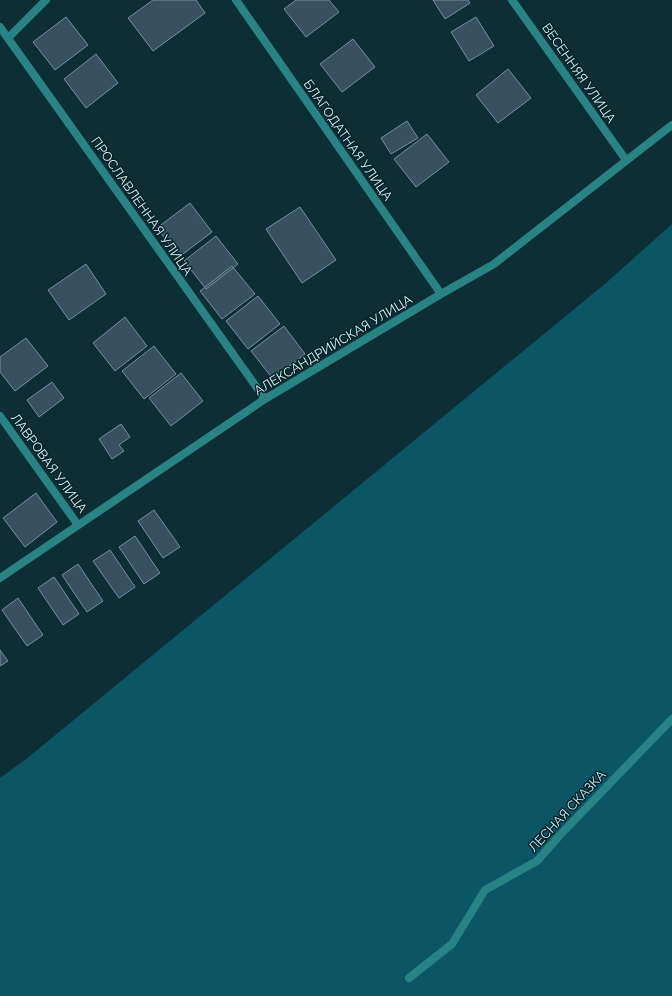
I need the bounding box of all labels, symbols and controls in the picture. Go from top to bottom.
street label: ВЕСЕННЯЯ УЛИЦА [539,20,619,126]
street label: БЛАГОДАТНАЯ УЛИЦА [300,77,396,204]
street label: ПРОСЛАВЛЕННАЯ УЛИЦА [88,134,196,278]
street label: АЛЕКСАНДРИЙСКАЯ УЛИЦА [251,292,415,398]
street label: ЛАВРОВАЯ УЛИЦА [8,410,90,516]
street label: ЛЕСНАЯ СКАЗКА [525,767,609,855]

